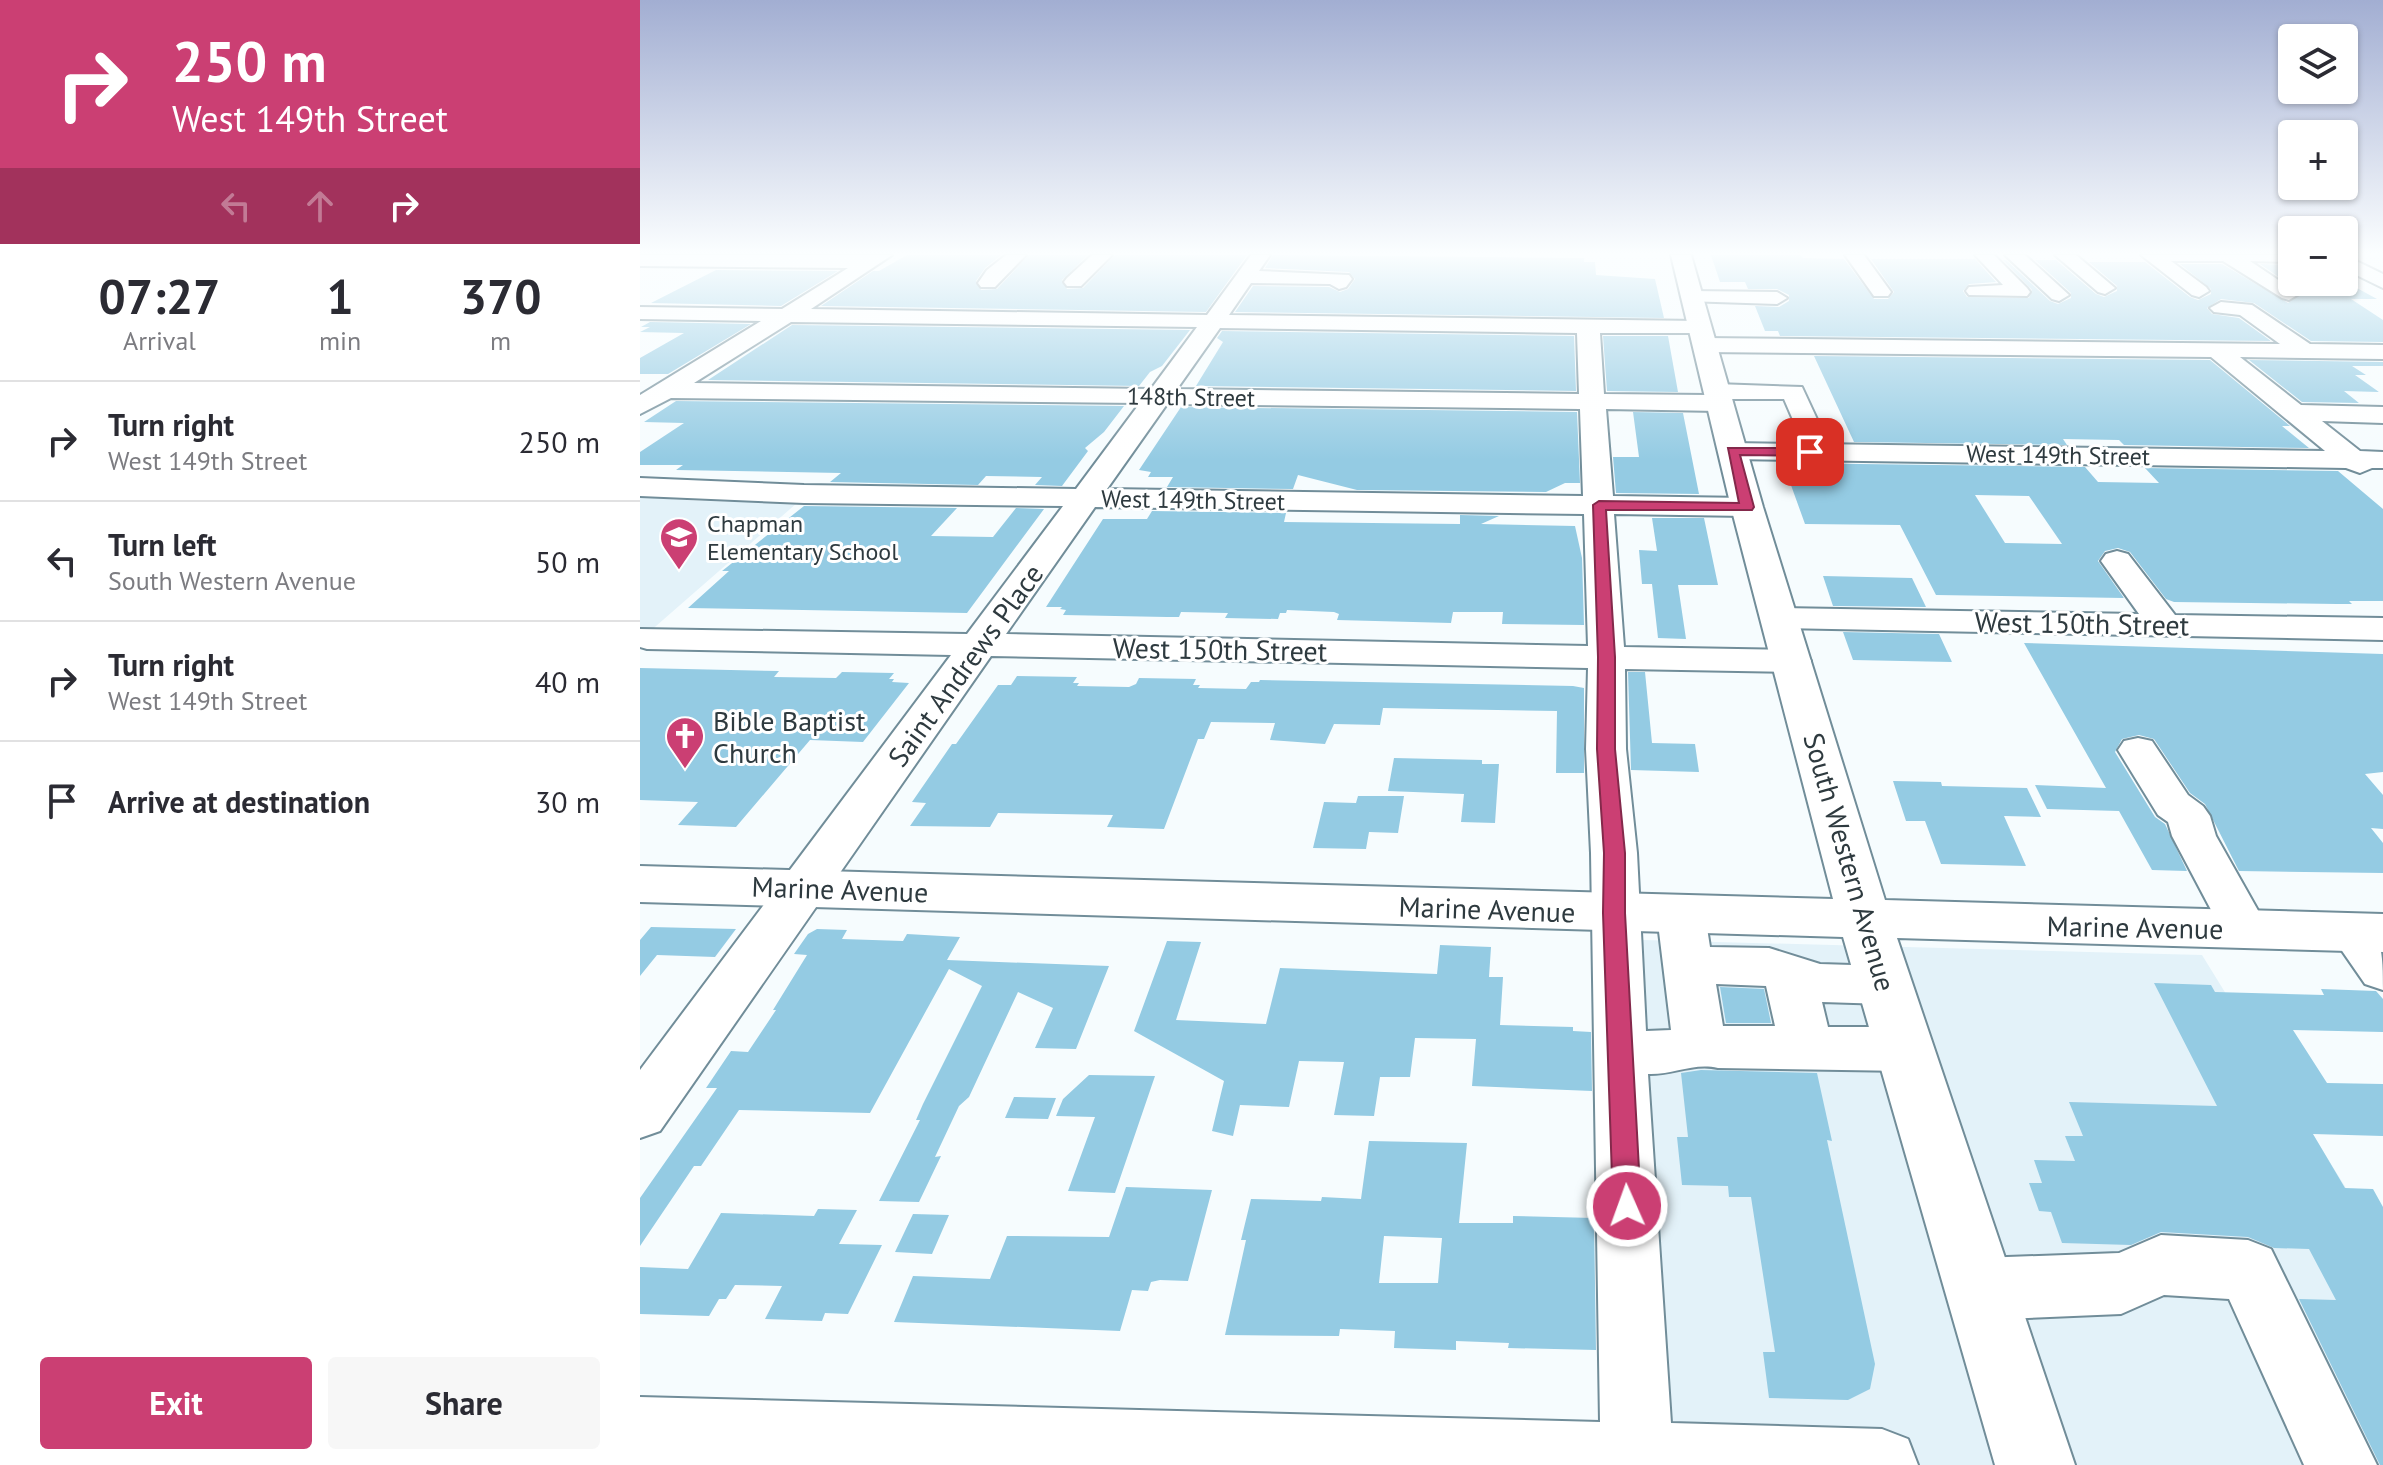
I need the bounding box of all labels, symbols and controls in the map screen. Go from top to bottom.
map controls [2278,24,2358,296]
button: layers [2278,24,2358,104]
text: 250 m [172,25,327,97]
icon: right [40,32,144,136]
text: West 149th Street [172,95,448,142]
button: + [2278,120,2358,200]
icon: left [214,184,258,228]
icon: ahead [298,184,342,228]
icon: right [382,184,426,228]
button: − [2278,216,2358,296]
text: 07:27 [99,265,220,327]
text: 1 [326,265,354,327]
text: 370 [460,265,541,327]
text: Arrival [123,324,196,357]
text: min [319,324,361,357]
text: m [490,324,511,357]
street label: 148th Street [1127,380,1255,414]
text: Turn right [108,405,234,444]
pin [1776,418,1844,486]
icon: right [40,419,84,463]
text: 250 m [519,422,600,461]
icon: arrive [1788,430,1832,474]
street label: West 149th Street [1966,438,2150,472]
text: West 149th Street [108,444,307,477]
street label: West 149th Street [1101,483,1285,517]
place label: Chapman Elementary School [707,508,898,567]
school or university icon: Chapman Elementary School [658,516,700,571]
text: Turn left [108,525,216,564]
icon: left [40,539,84,583]
text: 50 m [535,542,600,581]
street label: Saint Andrews Place [879,556,1051,774]
text: South Western Avenue [108,564,356,597]
street label: West 150th Street [1974,603,2190,643]
street label: West 150th Street [1112,629,1328,669]
text: Turn right [108,645,234,684]
icon: right [40,659,84,703]
text: 40 m [535,662,600,701]
text: West 149th Street [108,684,307,717]
place label: Bible Baptist Church [713,702,866,771]
church icon: Bible Baptist Church [664,715,706,770]
street label: South Western Avenue [1795,729,1905,995]
icon: arrive [40,779,84,823]
text: Arrive at destination [108,782,370,821]
text: 30 m [535,782,600,821]
street label: Marine Avenue [751,867,929,911]
street label: Marine Avenue [1398,887,1576,931]
street label: Marine Avenue [2046,907,2224,947]
position arrow [1585,1164,1669,1248]
button: Exit [40,1357,312,1449]
button: Share [328,1357,600,1449]

